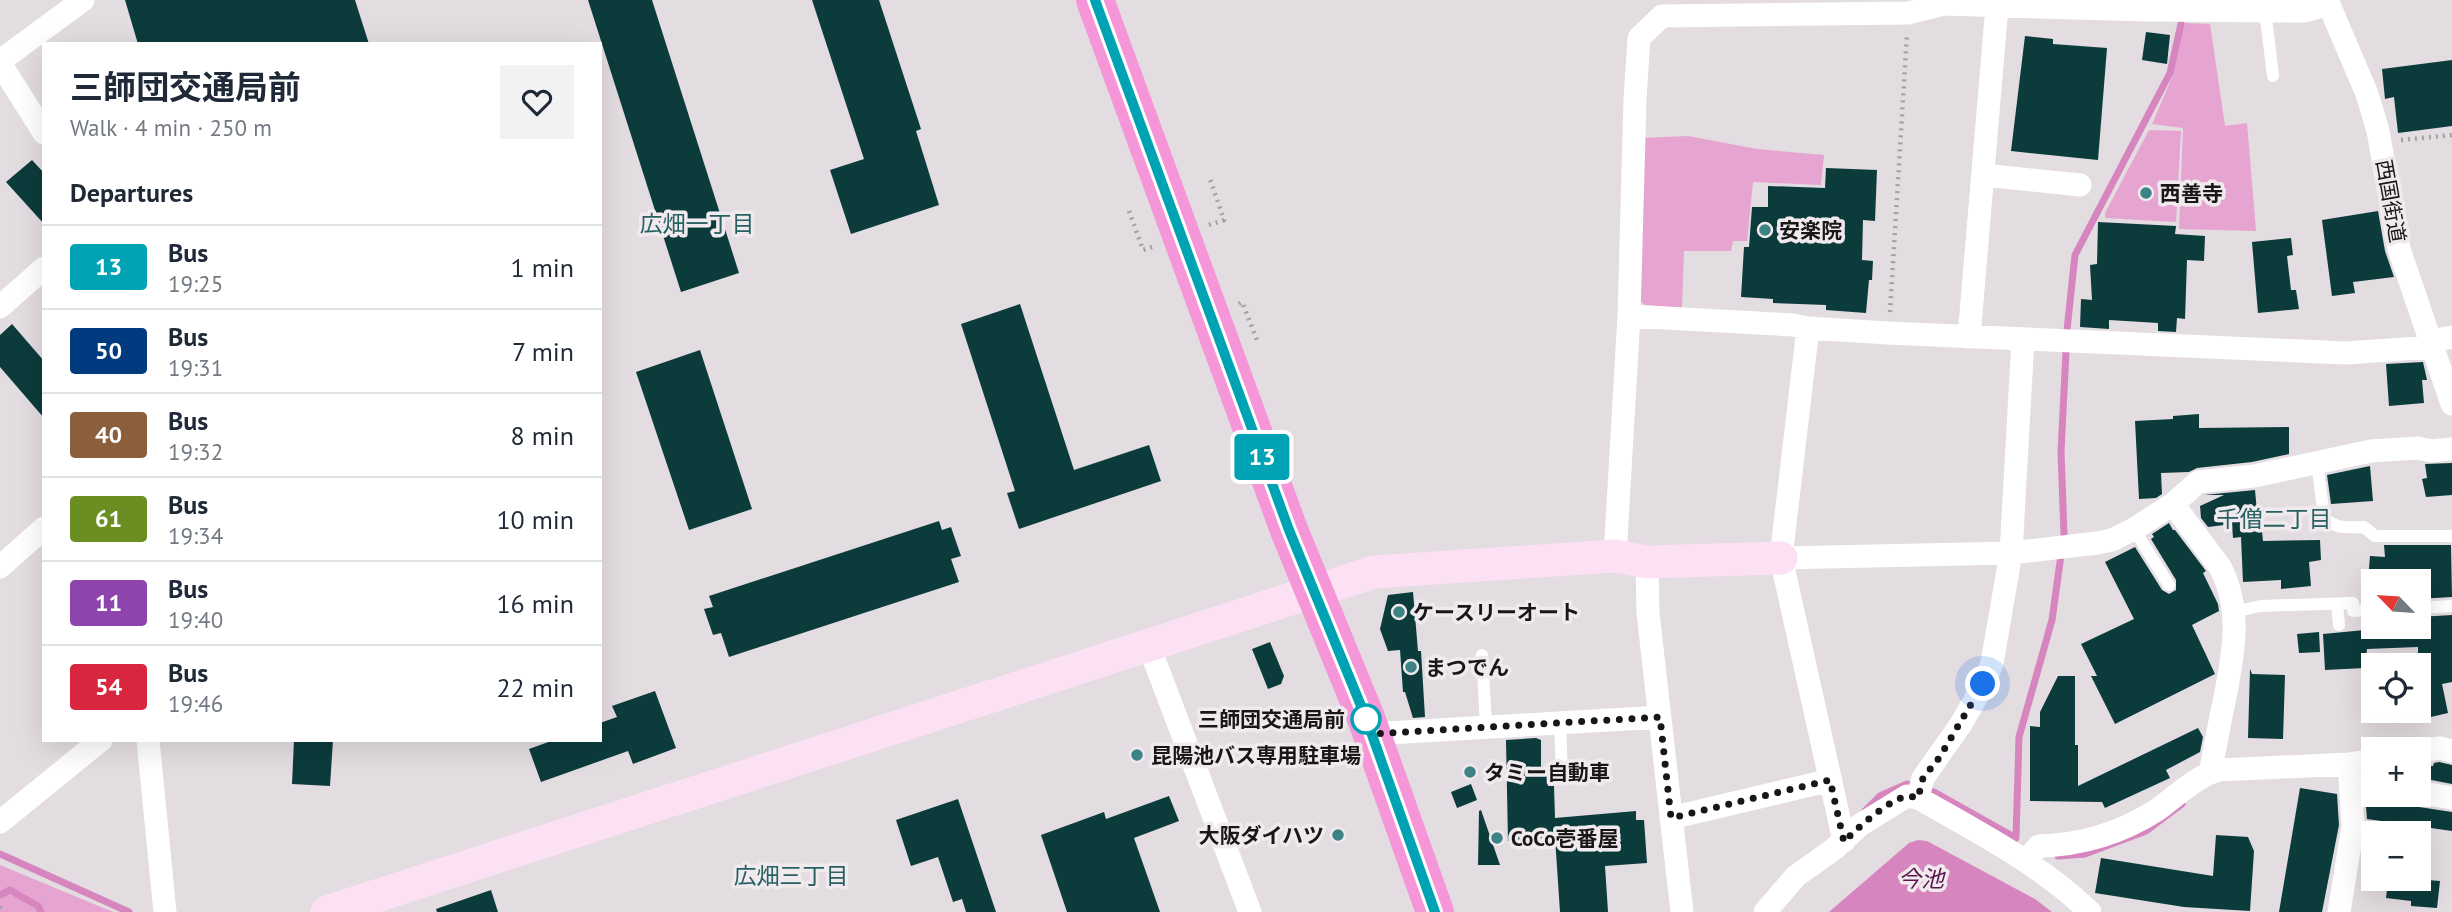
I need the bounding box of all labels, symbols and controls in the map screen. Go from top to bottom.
text: 三師団交通局前 [70,65,301,108]
button: heart [500,65,574,139]
text: Walk · 4 min · 250 m [70,113,272,142]
street label: 西国街道 [2370,157,2412,245]
text: Departures [70,176,193,209]
place label: 西善寺 [2160,180,2223,207]
marker: 西善寺 [2138,185,2154,201]
district label: 広畑一丁目 [640,209,755,238]
place label: 安楽院 [1779,217,1842,244]
marker: 安楽院 [1757,222,1773,238]
text: Bus [168,236,208,269]
text: 13 [95,251,122,282]
text: 1 min [511,251,574,284]
text: 19:25 [168,269,223,298]
text: Bus [168,320,208,353]
text: 50 [95,335,122,366]
text: 7 min [512,335,574,368]
text: 19:31 [168,353,223,382]
text: Bus [168,404,208,437]
text: 40 [95,419,122,450]
text: 8 min [511,419,574,452]
line badge: 13 [1230,434,1294,480]
text: 19:32 [168,437,223,466]
text: 13 [1248,441,1276,472]
text: Bus [168,488,208,521]
text: 61 [95,503,122,534]
text: 10 min [496,503,574,536]
district label: 千僧二丁目 [2217,504,2332,533]
text: 19:34 [168,521,223,550]
north arrow [2361,569,2431,639]
map controls [2361,569,2431,891]
text: Bus [168,572,208,605]
text: 11 [95,587,122,618]
text: 16 min [496,587,574,620]
place label: ケースリーオート [1413,599,1580,626]
marker: ケースリーオート [1391,604,1407,620]
text: 19:40 [168,605,223,634]
button: locate [2361,653,2431,723]
place label: まつでん [1425,654,1509,681]
text: Bus [168,656,208,689]
marker: まつでん [1403,659,1419,675]
your location [1965,666,2000,701]
text: 54 [95,671,122,702]
text: 22 min [496,671,574,704]
text: 19:46 [168,689,223,718]
marker: 三師団交通局前 [1351,704,1381,734]
place label: 三師団交通局前 [1198,706,1345,733]
button: + [2361,737,2431,807]
place label: 昆陽池バス専用駐車場 [1151,742,1361,769]
marker: 昆陽池バス専用駐車場 [1129,747,1145,763]
place label: タミー自動車 [1484,759,1610,786]
marker: タミー自動車 [1462,764,1478,780]
button: − [2361,821,2431,891]
place label: 大阪ダイハツ [1198,822,1324,849]
place label: CoCo壱番屋 [1511,825,1619,852]
marker: 大阪ダイハツ [1330,827,1346,843]
marker: CoCo壱番屋 [1489,830,1505,846]
district label: 広畑三丁目 [734,861,849,890]
water label: 今池 [1898,864,1946,893]

